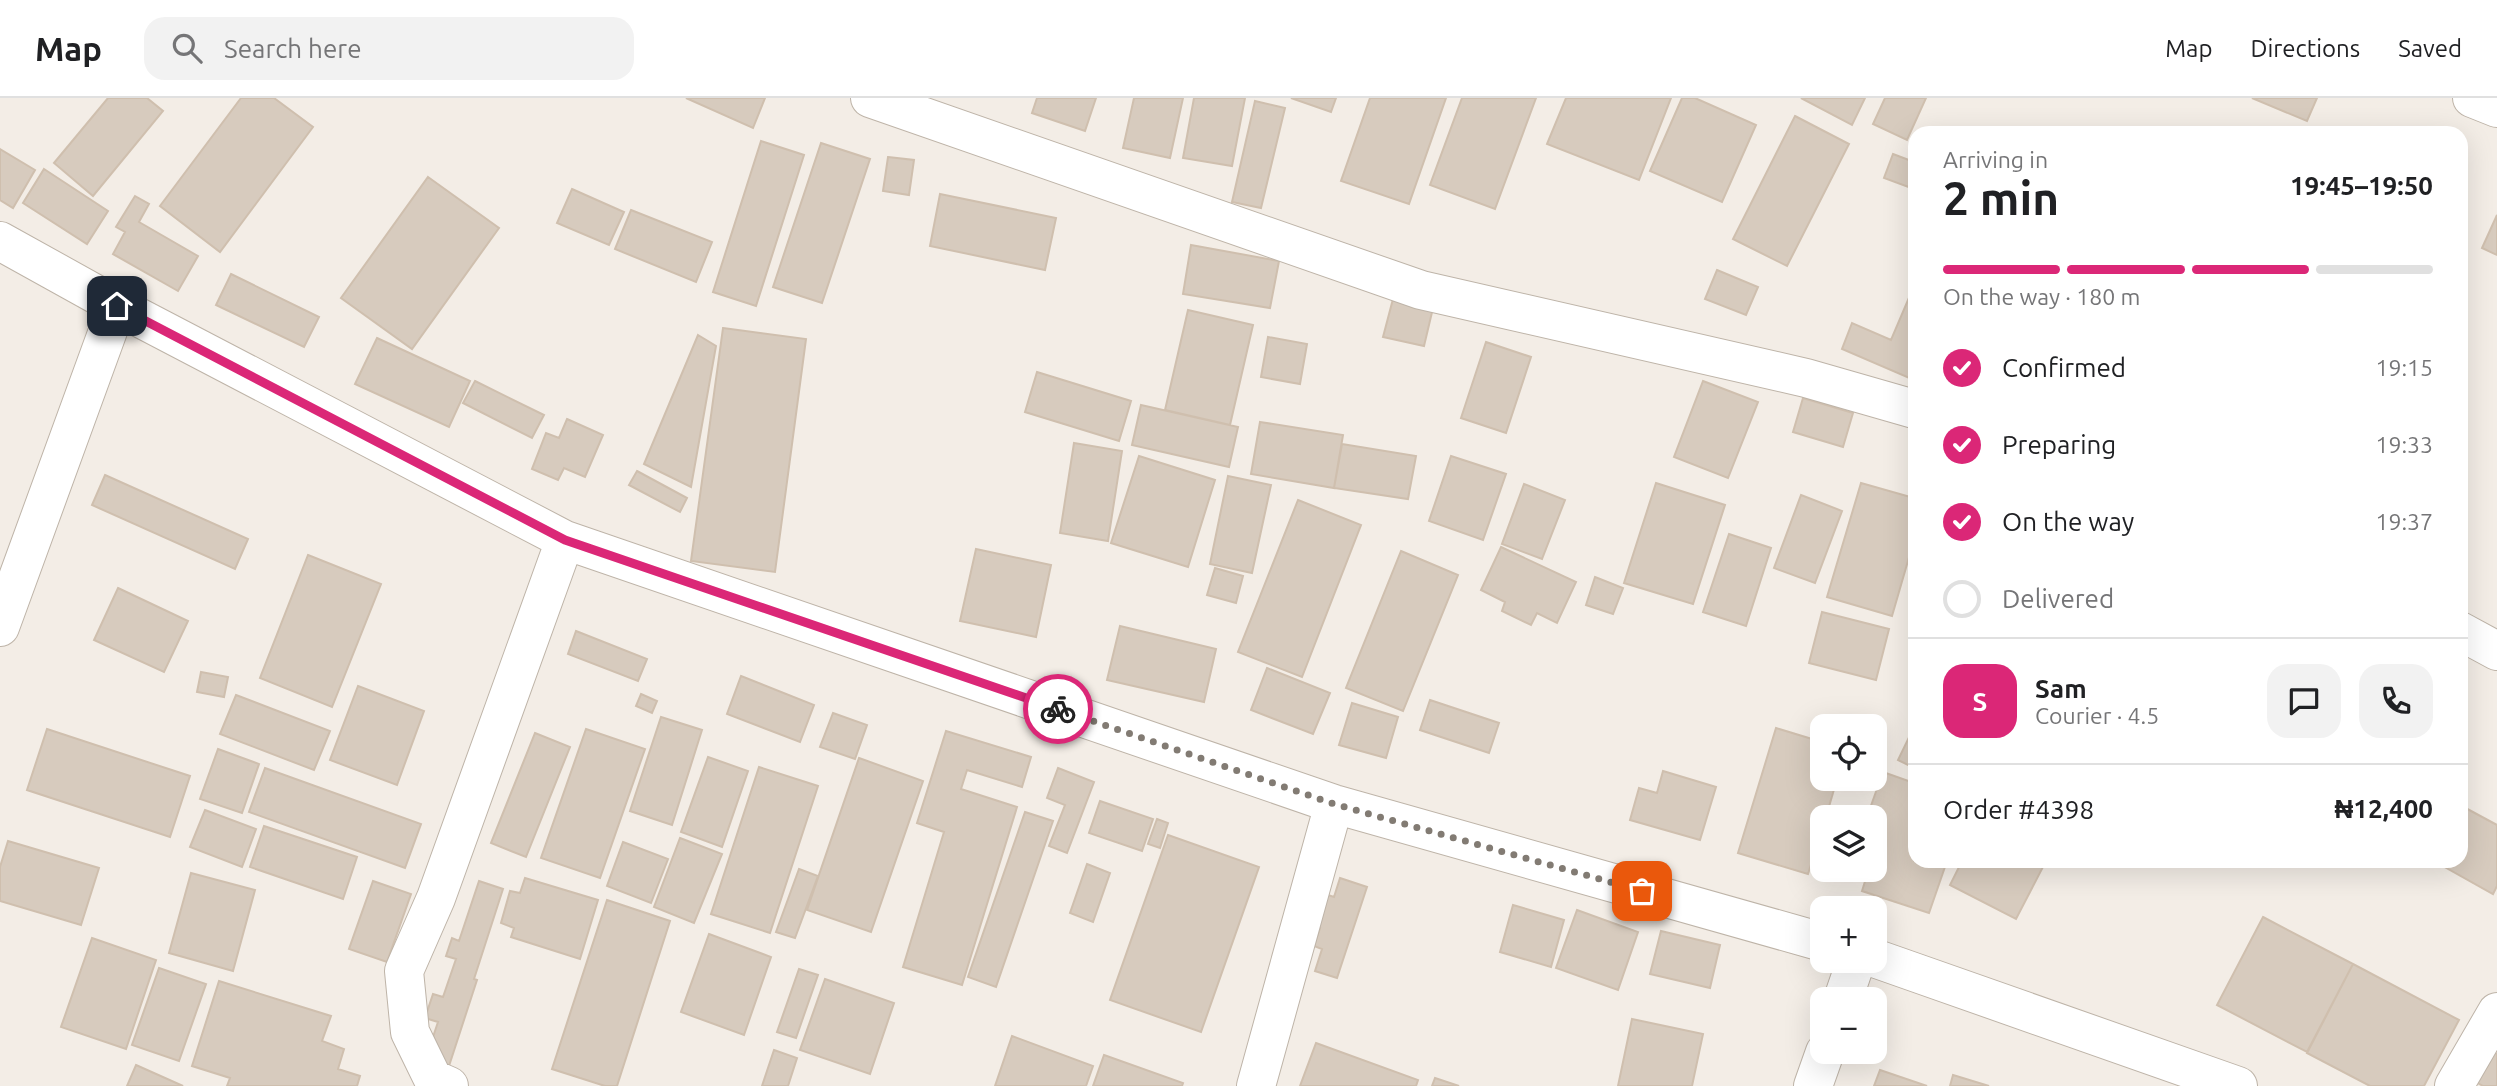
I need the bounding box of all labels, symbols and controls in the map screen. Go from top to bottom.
search box [144,17,634,80]
icon: search [168,29,206,67]
text: Map [35,30,102,67]
text: Search here [224,34,362,63]
text: Map [2165,35,2212,62]
text: Directions [2250,35,2360,62]
text: Saved [2398,35,2462,62]
text: Arriving in [1943,147,2048,172]
text: 19:45–19:50 [2290,171,2433,200]
text: 2 min [1943,172,2059,224]
pin [87,276,147,336]
text: On the way · 180 m [1943,284,2140,309]
icon: home [98,287,136,325]
icon: check [1943,349,1981,387]
text: Confirmed [2002,353,2126,382]
text: 19:15 [2375,355,2433,380]
icon: check [1943,426,1981,464]
text: Preparing [2002,430,2116,459]
text: 19:33 [2375,432,2433,457]
icon: check [1943,503,1981,541]
text: On the way [2002,507,2134,536]
text: 19:37 [2375,509,2433,534]
text: Delivered [2002,584,2114,613]
button: chat [2267,664,2341,738]
button: phone [2359,664,2433,738]
courier [1023,674,1093,744]
text: Sam [2035,674,2087,703]
text: S [1973,687,1987,716]
icon: bike [1039,690,1077,728]
text: Courier · 4.5 [2035,703,2159,728]
map controls [1810,714,1887,1064]
button: locate [1810,714,1887,791]
text: ₦12,400 [2335,794,2433,823]
text: Order #4398 [1943,795,2094,824]
button: layers [1810,805,1887,882]
pin [1612,861,1672,921]
icon: bag [1623,872,1661,910]
button: + [1810,896,1887,973]
button: − [1810,987,1887,1064]

